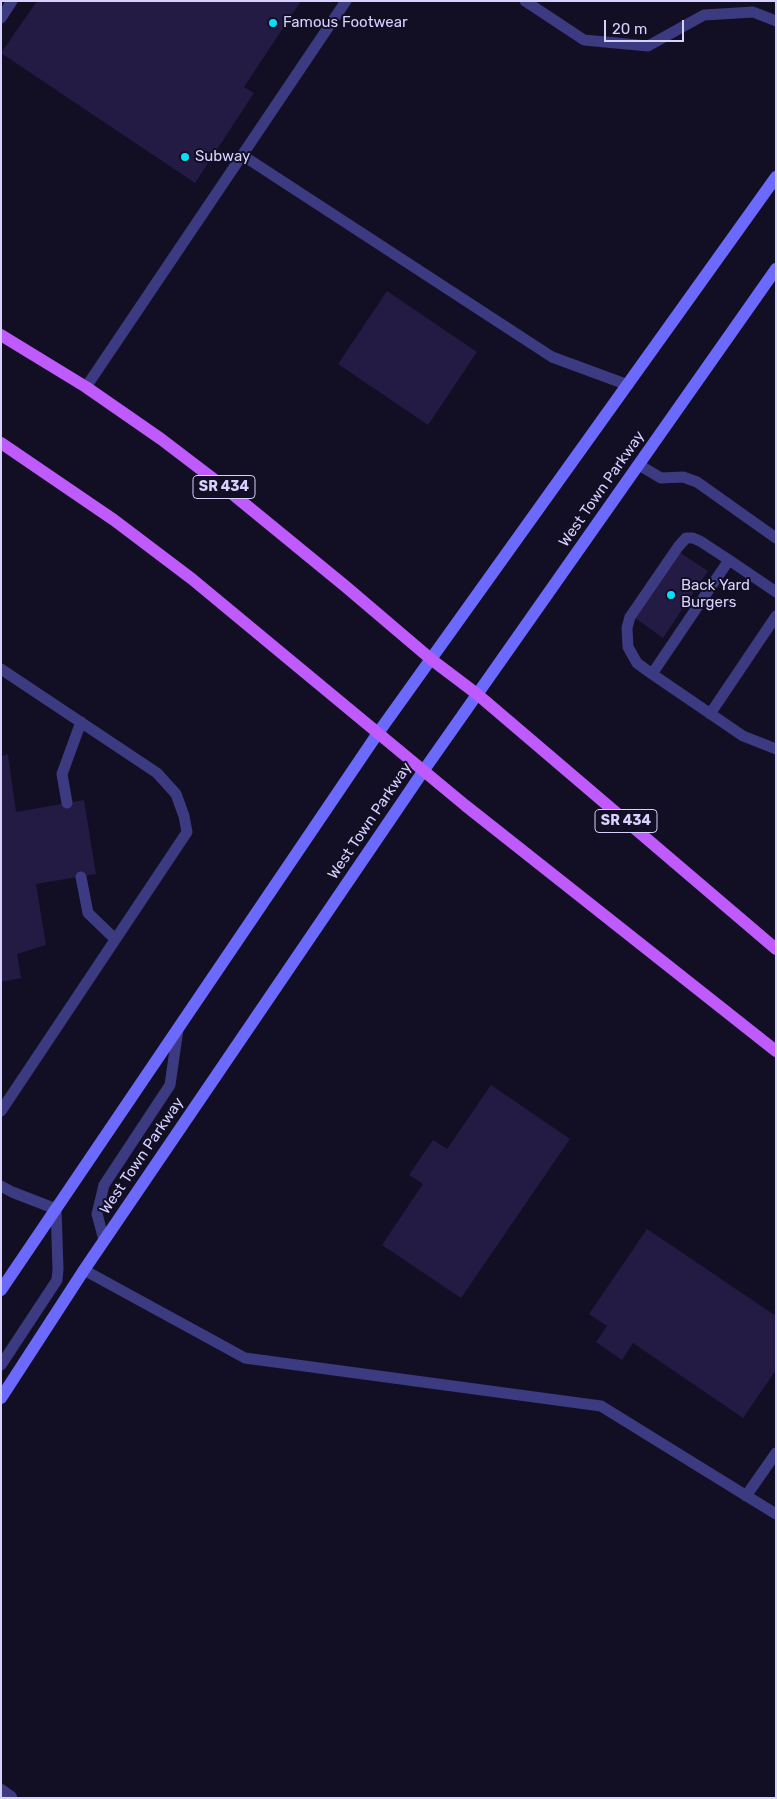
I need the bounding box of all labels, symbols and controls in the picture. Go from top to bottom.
scale bar [607,10,687,42]
place label: Famous Footwear [283,14,408,32]
marker: Famous Footwear [267,17,279,29]
text: 20 m [612,20,647,38]
place label: Subway [195,148,250,166]
marker: Subway [179,151,191,163]
street label: West Town Parkway [555,428,649,550]
road number: SR 434 [193,476,255,498]
place label: Back Yard Burgers [681,577,750,612]
marker: Back Yard Burgers [665,589,677,601]
street label: West Town Parkway [324,759,416,883]
road number: SR 434 [595,809,657,832]
street label: West Town Parkway [96,1094,188,1218]

